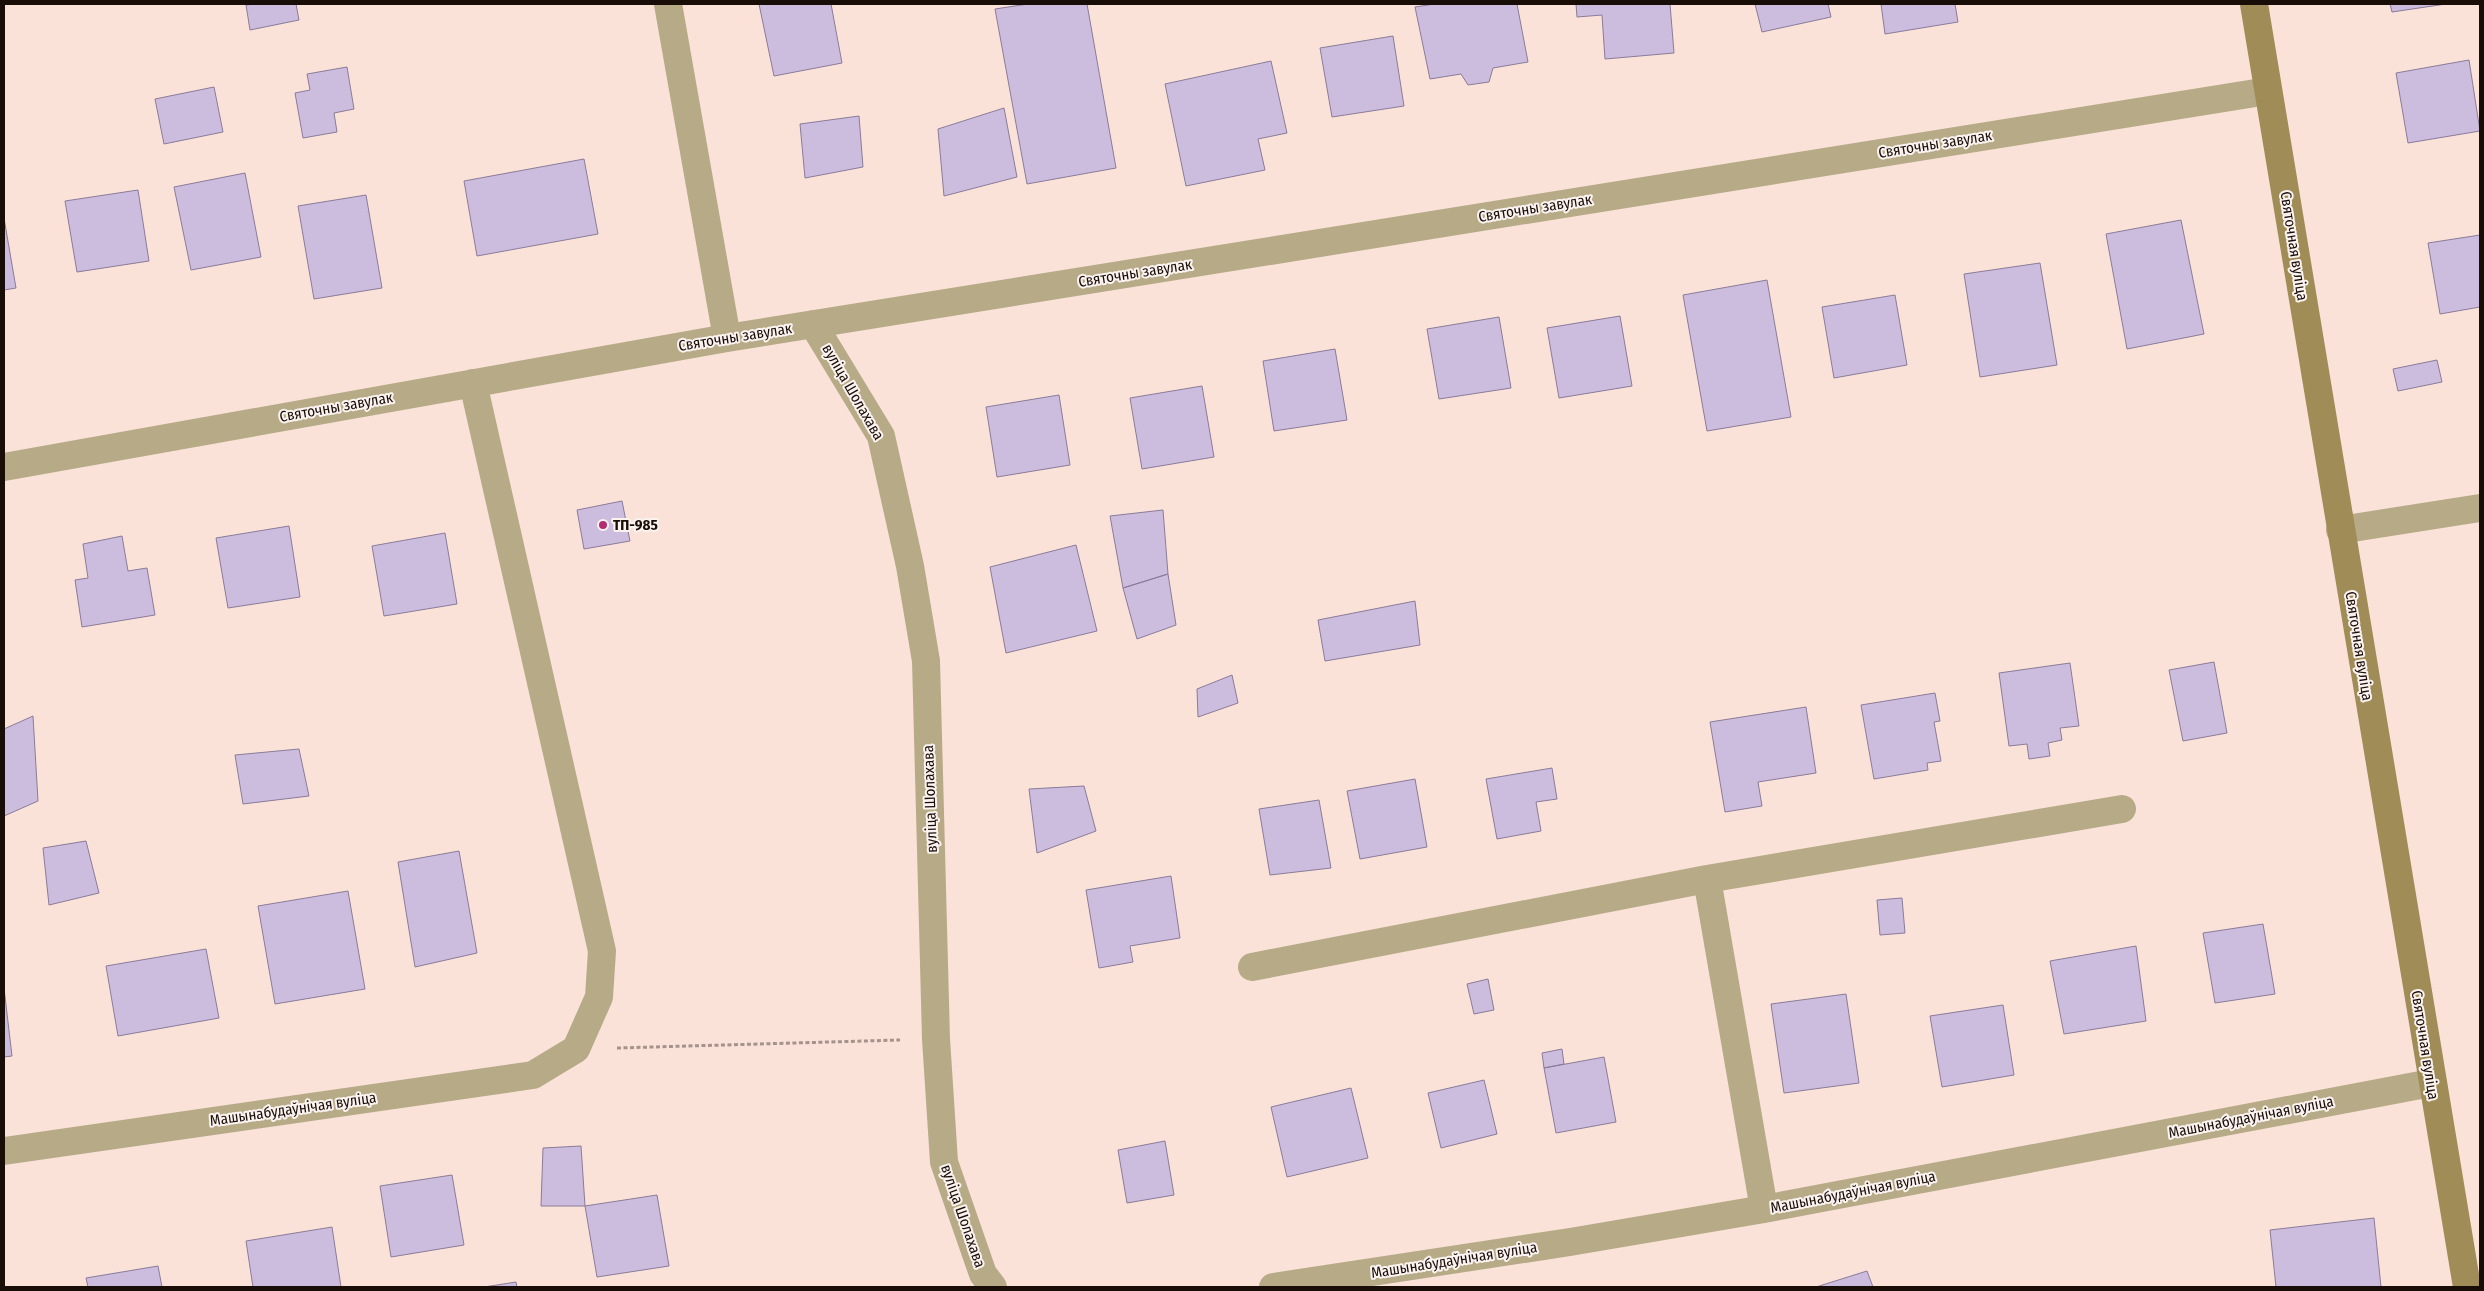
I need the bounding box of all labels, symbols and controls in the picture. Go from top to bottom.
street label: Святочны завулак [1877,126,1993,162]
street label: Святочны завулак [1477,190,1593,226]
street label: Святочная вуліца [2276,190,2312,302]
street label: Святочны завулак [1077,255,1193,291]
street label: Святочны завулак [677,319,793,355]
street label: вуліца Шолахава [818,341,888,443]
street label: Святочны завулак [278,388,394,426]
place label: ТП-985 [613,516,658,534]
marker: ТП-985 [597,519,609,531]
street label: Святочная вуліца [2341,590,2377,702]
street label: вуліца Шолахава [919,745,941,853]
street label: Святочная вуліца [2407,989,2443,1101]
street label: Машынабудаўнічая вуліца [209,1088,377,1130]
street label: Машынабудаўнічая вуліца [2167,1092,2335,1142]
street label: вуліца Шолахава [937,1162,989,1270]
street label: Машынабудаўнічая вуліца [1769,1167,1937,1217]
street label: Машынабудаўнічая вуліца [1370,1238,1538,1282]

